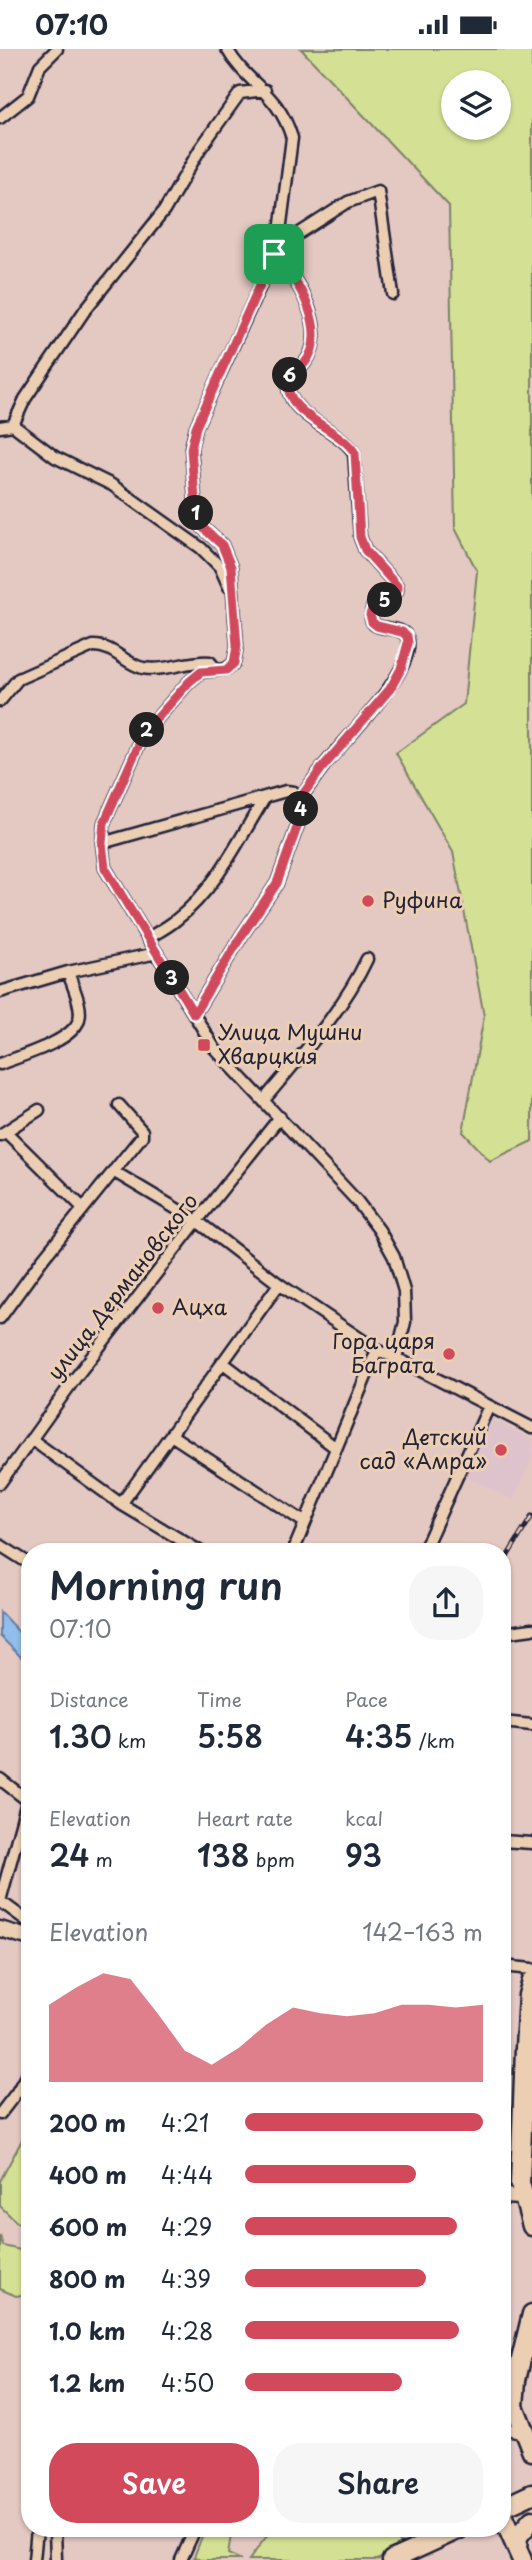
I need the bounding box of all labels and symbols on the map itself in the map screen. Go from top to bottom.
pin [244,224,304,284]
pin: 6 [272,357,308,393]
pin: 1 [178,496,214,531]
pin: 5 [368,583,402,617]
pin: 2 [130,713,164,747]
pin: 4 [284,791,318,827]
place label: Руфина [382,883,463,915]
marker: Руфина [360,893,376,909]
pin: 3 [154,961,190,995]
place label: Улица Мушни Хварцкия [218,1015,363,1071]
marker: Улица Мушни Хварцкия [196,1037,212,1053]
street label: улица Дермановского [38,1186,205,1386]
place label: Ацха [172,1290,228,1322]
marker: Ацха [150,1300,166,1316]
place label: Гора царя Баграта [332,1324,436,1380]
marker: Гора царя Баграта [441,1346,457,1362]
place label: Детский сад «Амра» [360,1420,487,1476]
marker: Детский сад «Амра» [493,1442,509,1458]

